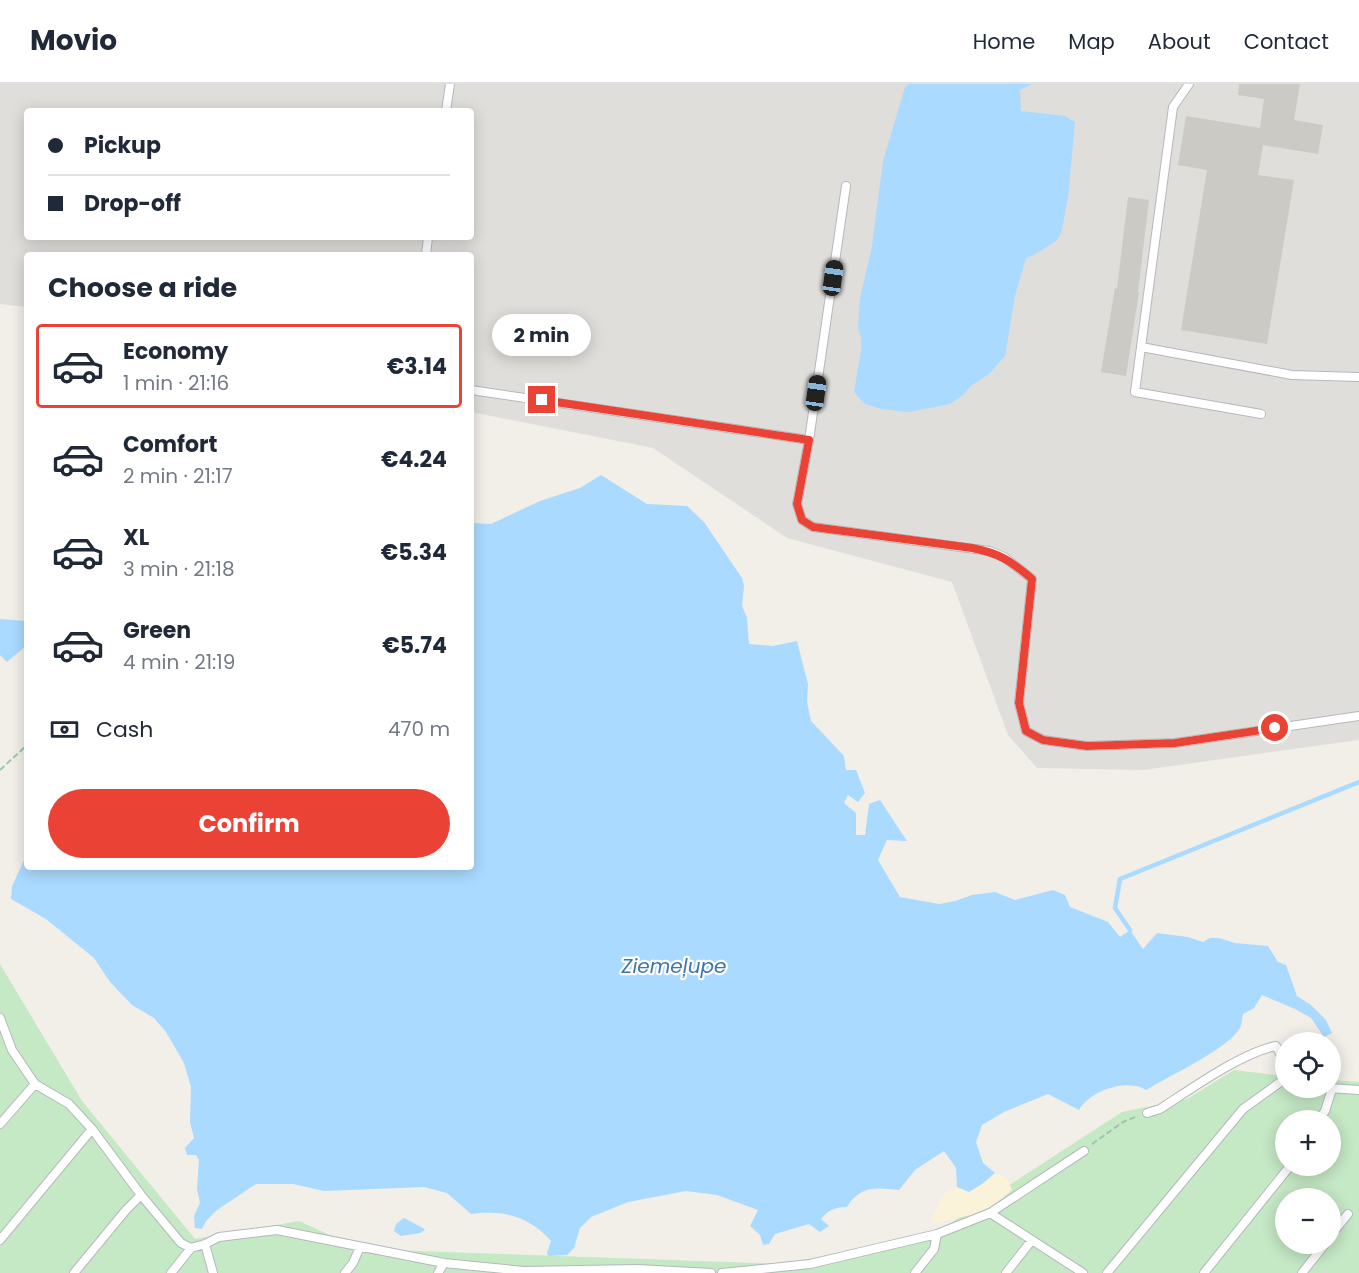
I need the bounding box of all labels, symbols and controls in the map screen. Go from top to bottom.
text: Movio [30,21,117,60]
text: Home [973,27,1035,56]
text: Map [1068,27,1115,56]
text: About [1148,27,1211,56]
text: Contact [1244,27,1329,56]
text: Pickup [84,130,161,161]
text: Drop-off [84,188,181,219]
car [822,259,844,297]
text: Choose a ride [48,269,237,306]
callout: 2 min [492,313,592,355]
text: 2 min [513,321,570,349]
text: Economy [123,336,228,367]
icon: car [51,339,105,393]
text: €3.14 [387,351,447,382]
text: 1 min · 21:16 [123,369,229,397]
car [805,374,827,412]
route end [528,386,555,413]
text: Comfort [123,429,217,460]
icon: car [51,432,105,486]
text: €4.24 [381,444,447,475]
text: 2 min · 21:17 [123,462,233,490]
text: XL [123,522,149,553]
icon: car [51,525,105,579]
text: €5.34 [381,537,447,568]
text: 3 min · 21:18 [123,555,235,583]
text: Green [123,615,191,646]
icon: car [51,618,105,672]
text: €5.74 [382,630,447,661]
text: 4 min · 21:19 [123,648,235,676]
icon: cash [48,713,81,746]
text: Cash [96,714,153,745]
route start [1261,714,1288,741]
text: 470 m [388,715,450,743]
button: Confirm [48,789,450,858]
water label: Ziemeļupe [621,952,726,980]
map controls [1275,1032,1341,1254]
button: locate [1275,1032,1341,1098]
button: + [1275,1110,1341,1176]
button: − [1275,1188,1341,1254]

